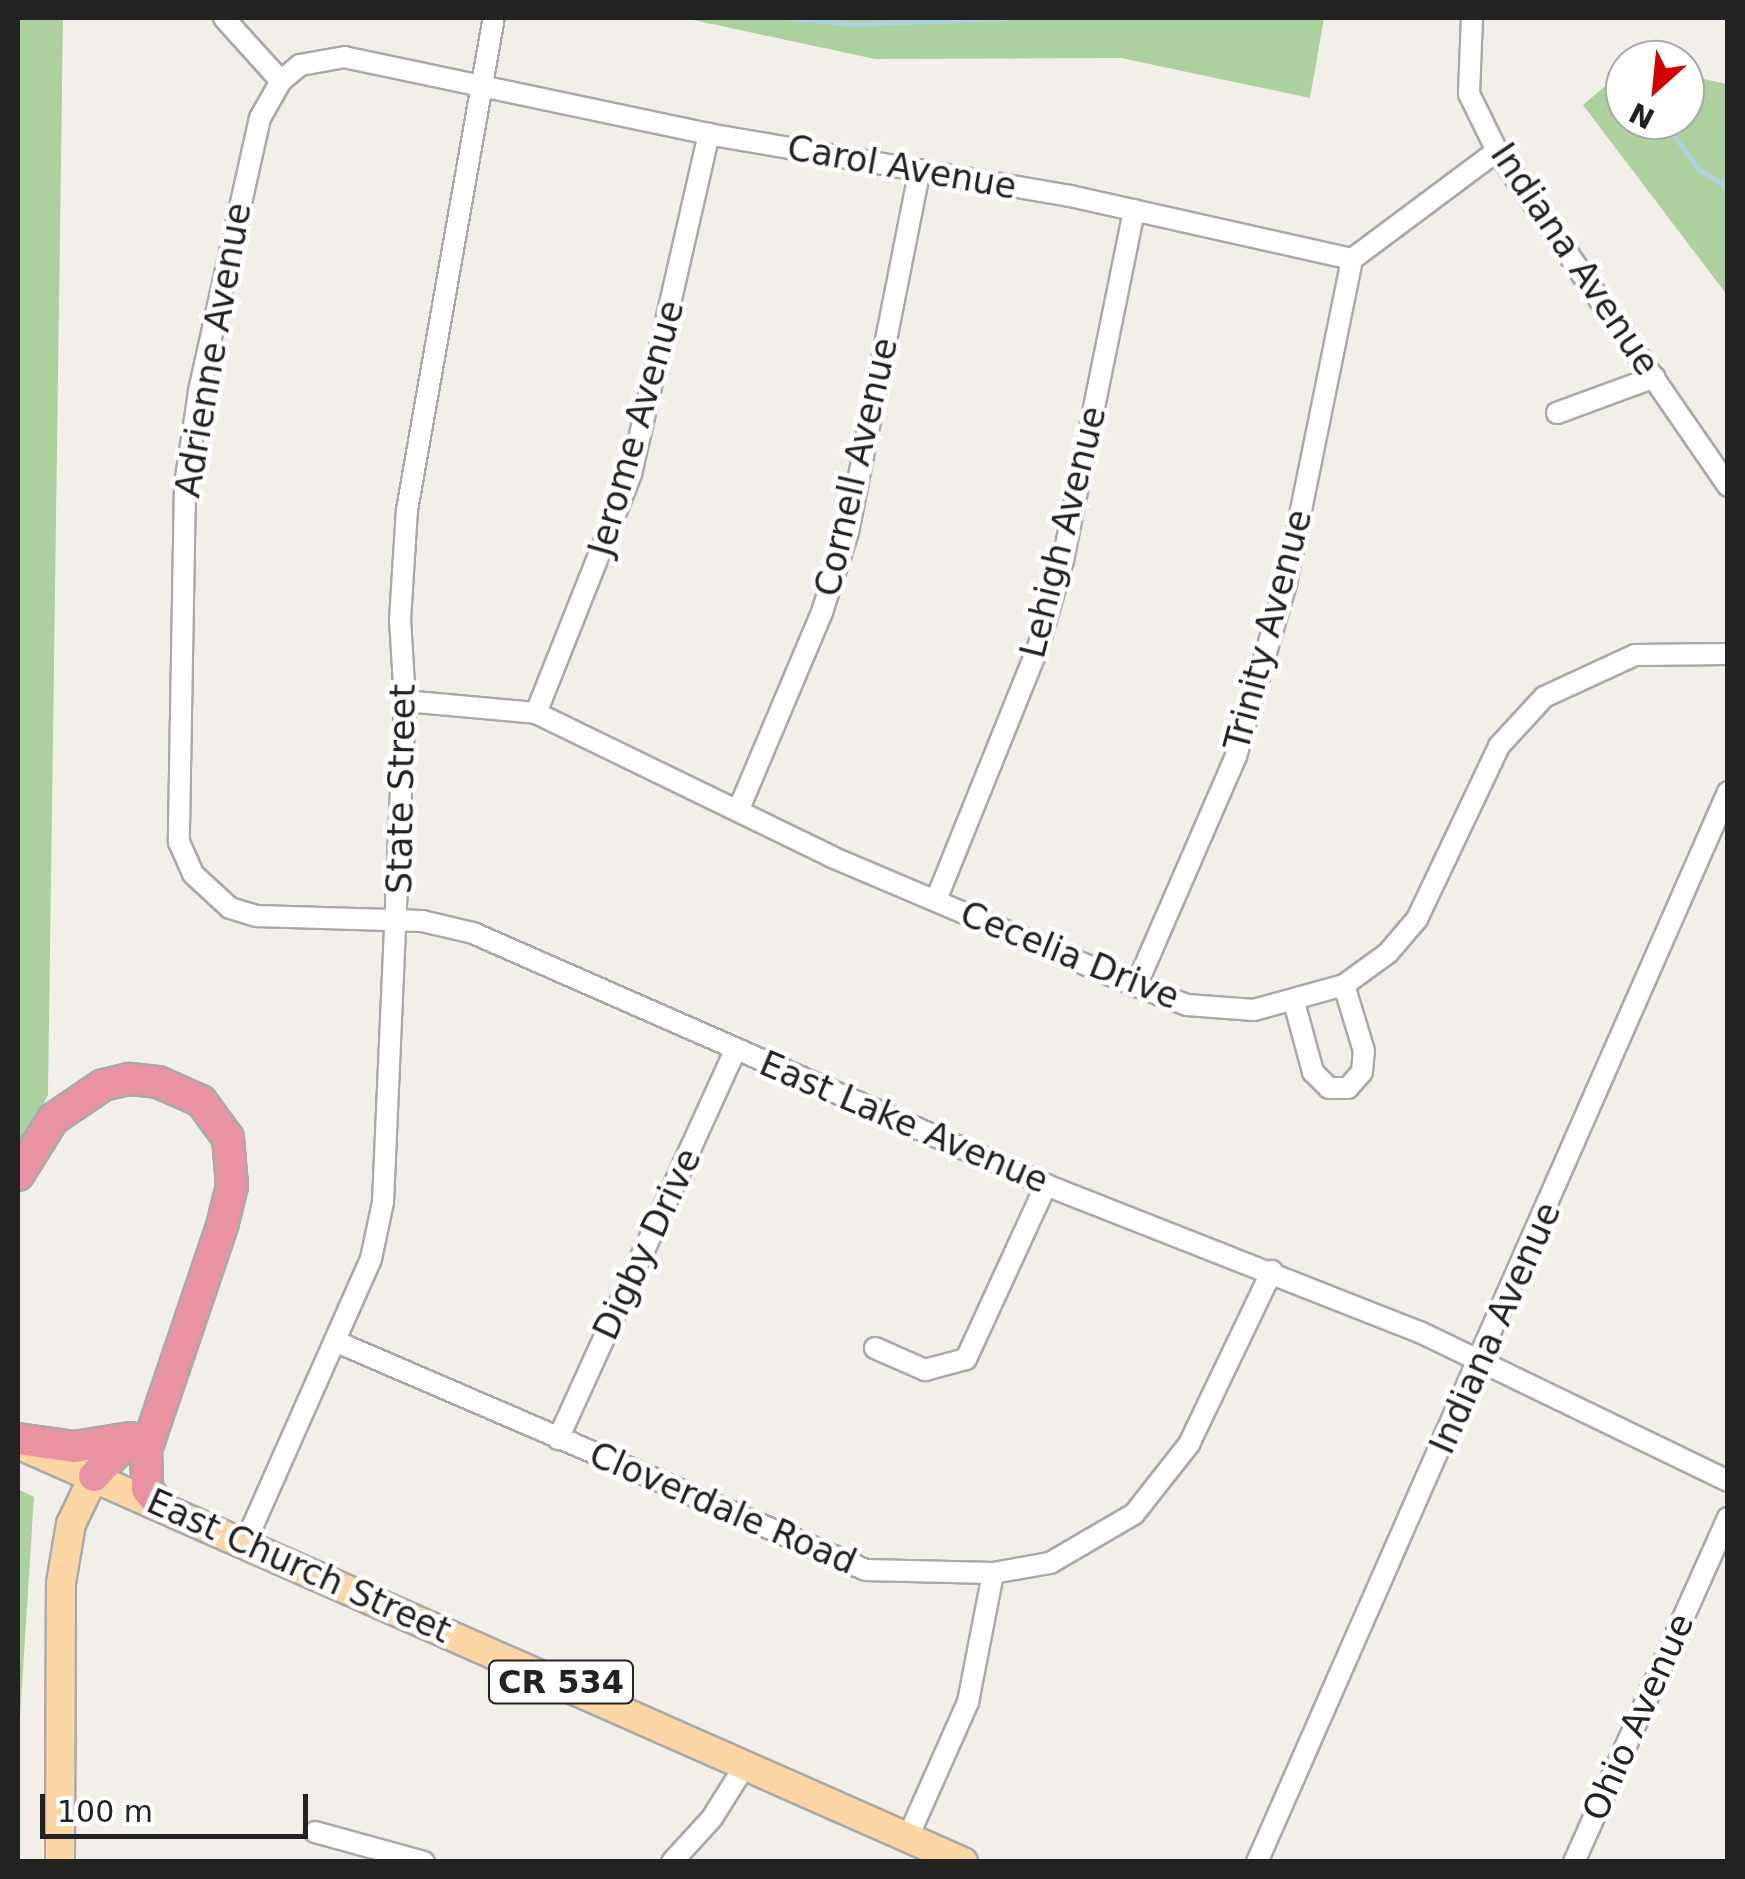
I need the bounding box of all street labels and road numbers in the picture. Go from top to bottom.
street label: Carol Avenue [784,126,1020,208]
street label: Indiana Avenue [1482,135,1668,383]
street label: Adrienne Avenue [166,199,260,501]
street label: Jerome Avenue [579,295,693,561]
street label: Cornell Avenue [806,334,906,600]
street label: Lehigh Avenue [1011,402,1115,662]
street label: Trinity Avenue [1216,505,1320,755]
street label: State Street [378,684,424,894]
street label: Cecelia Drive [955,892,1185,1018]
street label: East Lake Avenue [753,1042,1055,1202]
street label: Digby Drive [584,1142,710,1346]
street label: Indiana Avenue [1421,1196,1569,1460]
street label: Cloverdale Road [583,1433,863,1583]
street label: East Church Street [141,1480,457,1652]
street label: Ohio Avenue [1574,1607,1702,1827]
road number: CR 534 [486,1655,636,1709]

